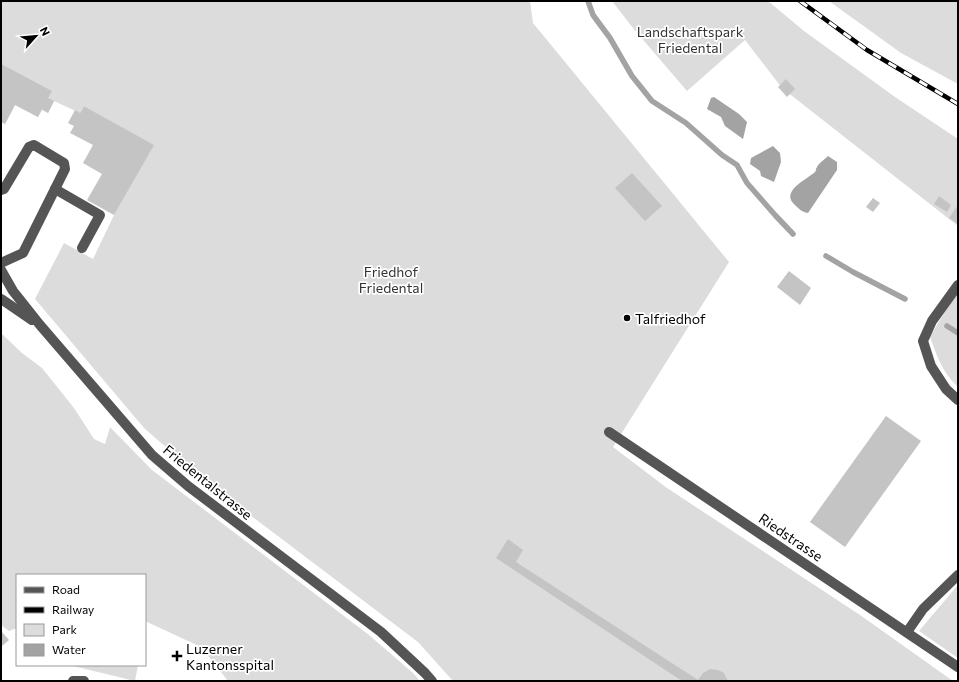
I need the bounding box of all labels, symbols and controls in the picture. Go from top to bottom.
north arrow [16,16,56,56]
park label: Landschaftspark Friedental [637,23,744,56]
text: N [38,25,53,38]
park label: Friedhof Friedental [359,263,423,296]
place label: Talfriedhof [635,310,706,327]
marker: Talfriedhof [622,313,632,323]
street label: Friedentalstrasse [160,441,256,523]
street label: Riedstrasse [756,509,826,565]
legend [16,574,146,666]
text: Road [52,582,80,596]
text: Railway [52,602,94,616]
text: Park [52,622,78,636]
place label: Luzerner Kantonsspital [186,640,274,673]
text: Water [52,642,86,656]
marker: Luzerner Kantonsspital [171,650,183,662]

